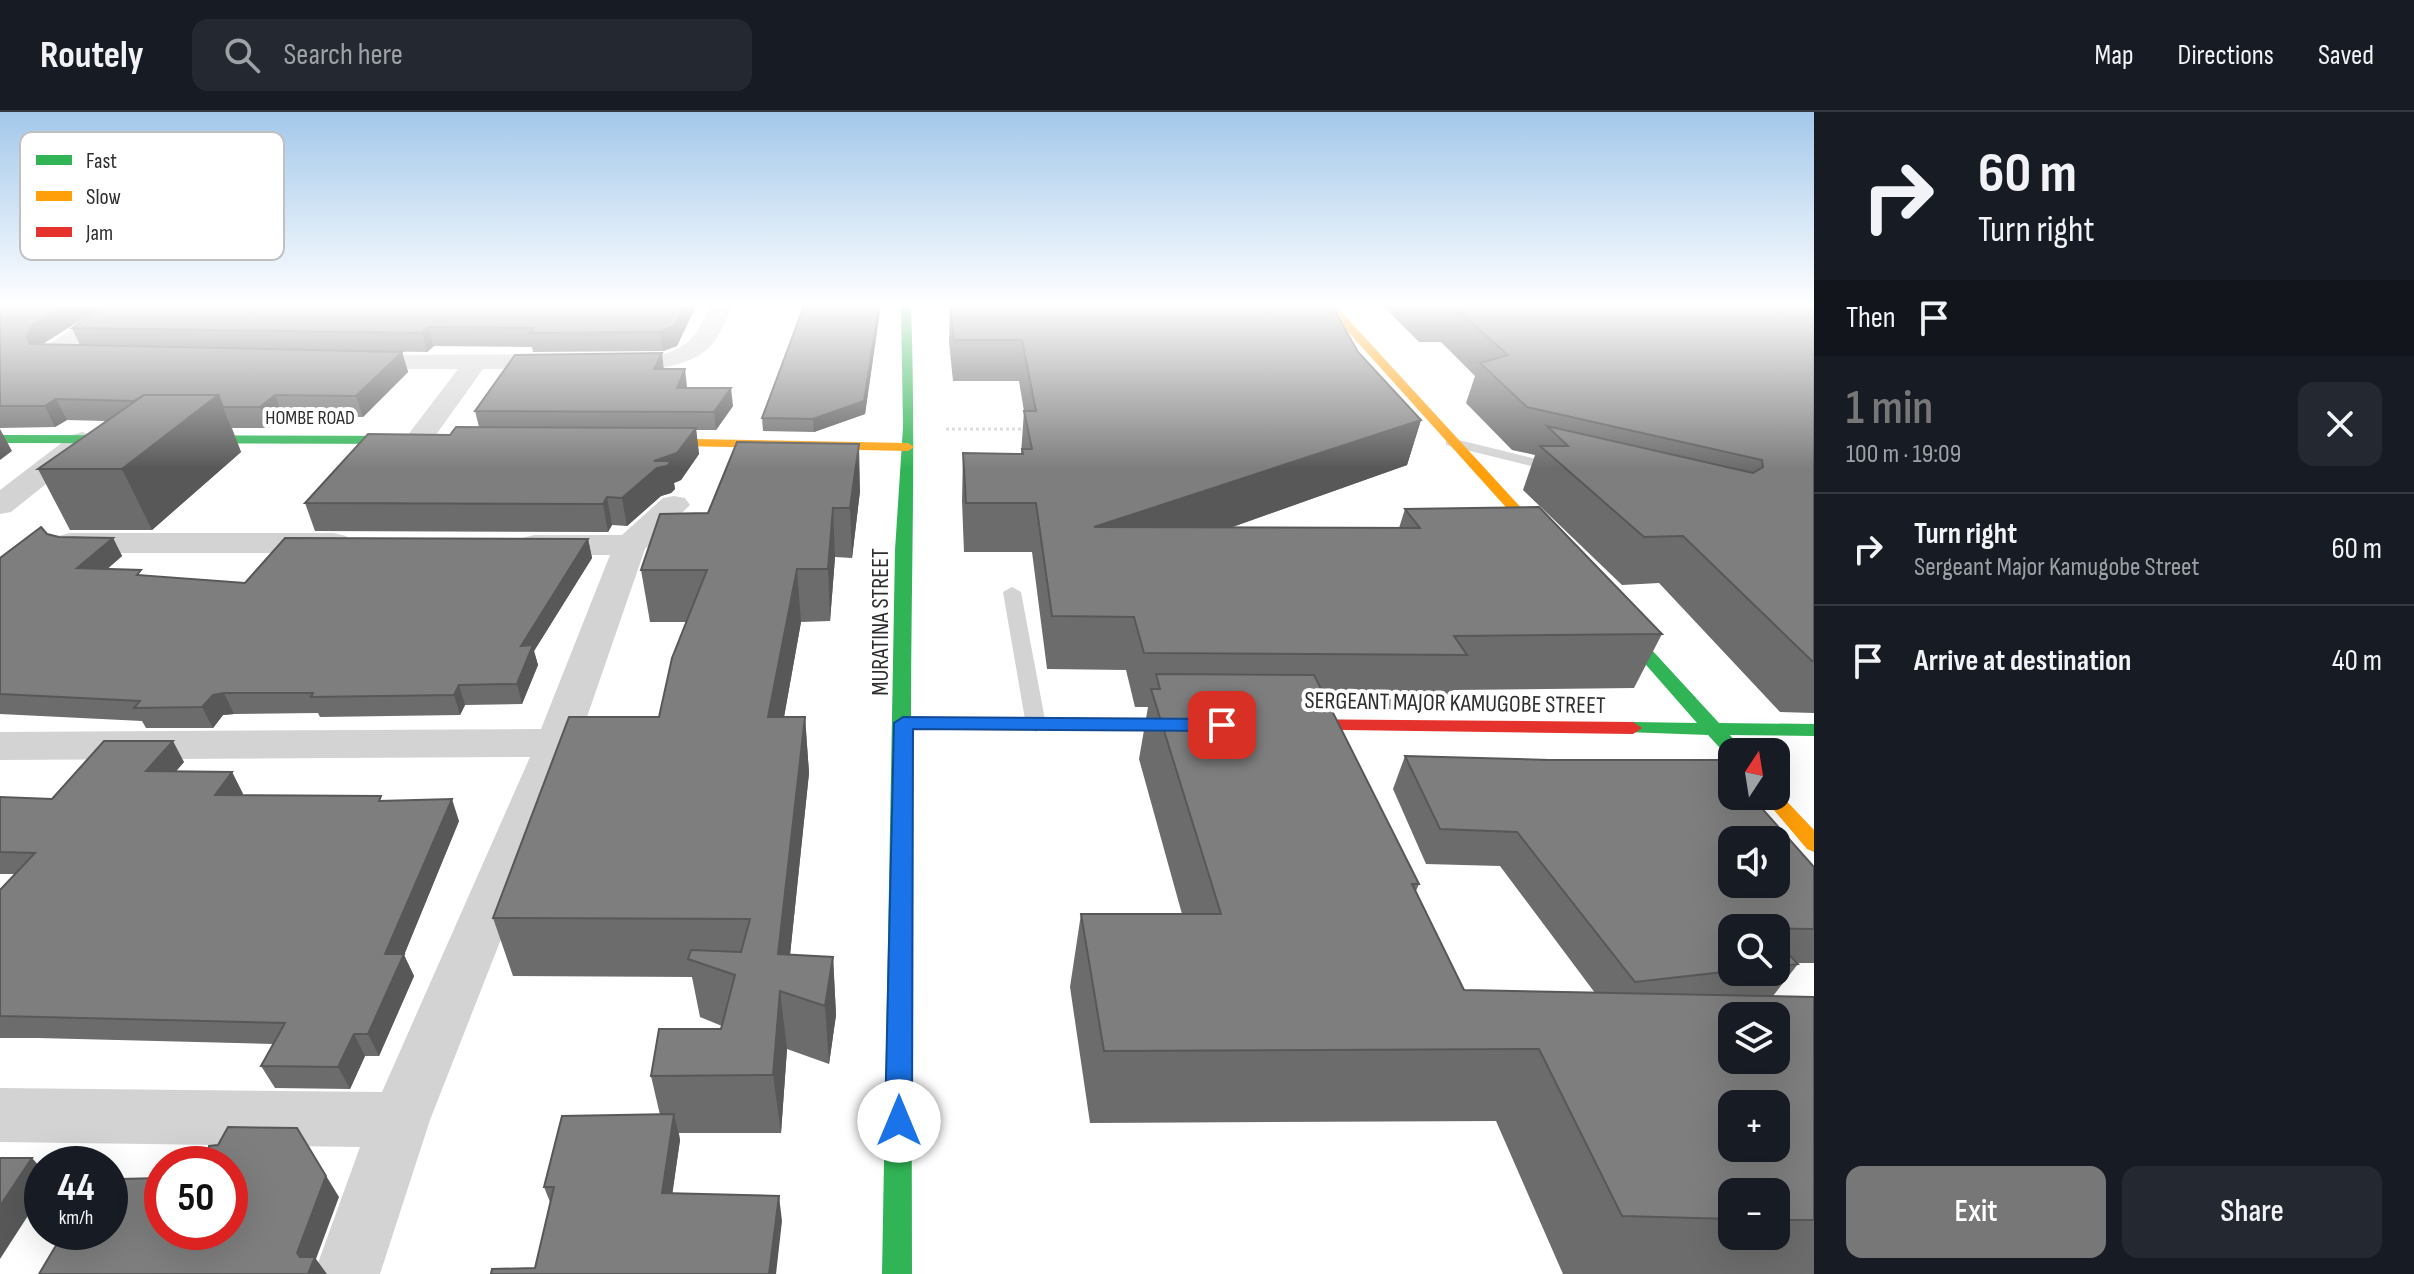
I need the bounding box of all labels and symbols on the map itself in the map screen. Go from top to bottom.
legend [20,132,284,260]
text: Fast [86,148,117,175]
text: Slow [86,184,121,211]
text: Jam [85,220,113,247]
street label: HOMBE ROAD [265,406,355,430]
street label: MURATINA STREET [866,548,895,696]
street label: SERGEANT MAJOR KAMUGOBE STREET [1304,686,1606,720]
pin [1188,691,1256,759]
north arrow [1718,738,1790,810]
position arrow [857,1079,941,1163]
speed limit sign: 50 [144,1146,248,1250]

